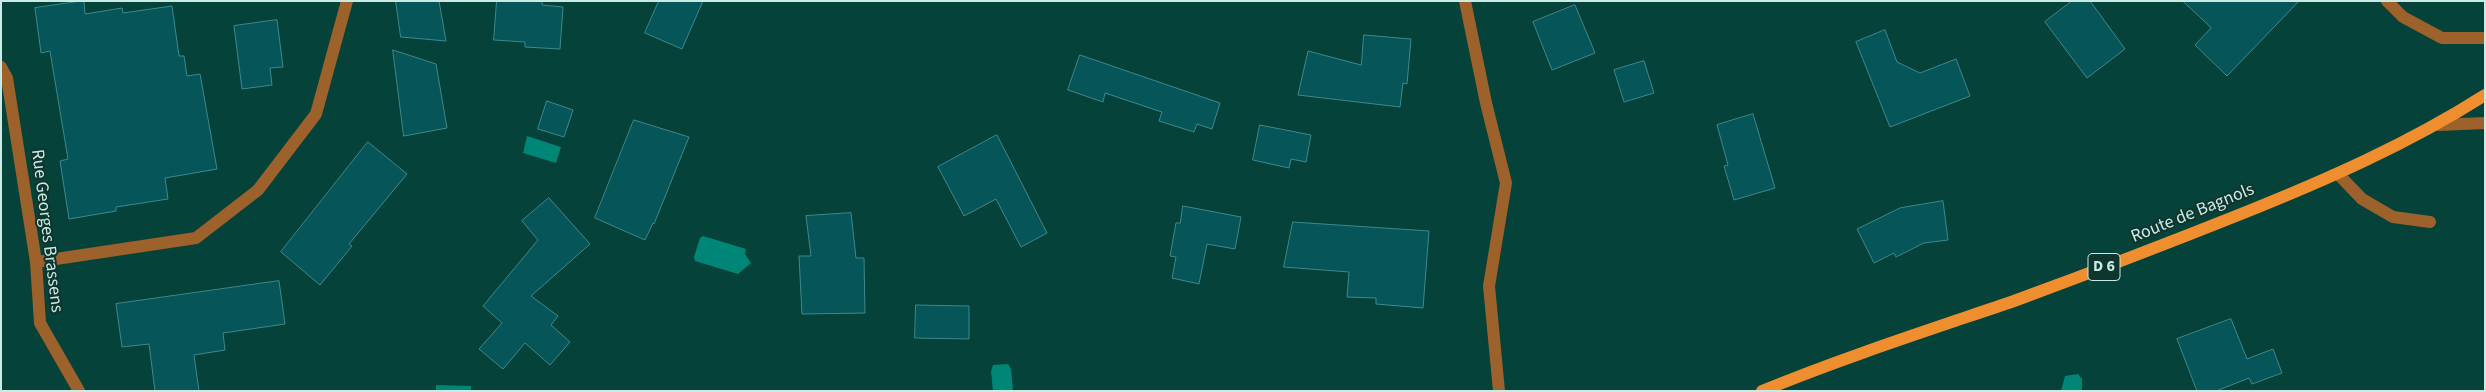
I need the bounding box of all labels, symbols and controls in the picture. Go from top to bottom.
street label: Rue Georges Brassens [25,148,67,314]
street label: Route de Bagnols [2128,179,2258,249]
road number: D 6 [2088,253,2120,280]

